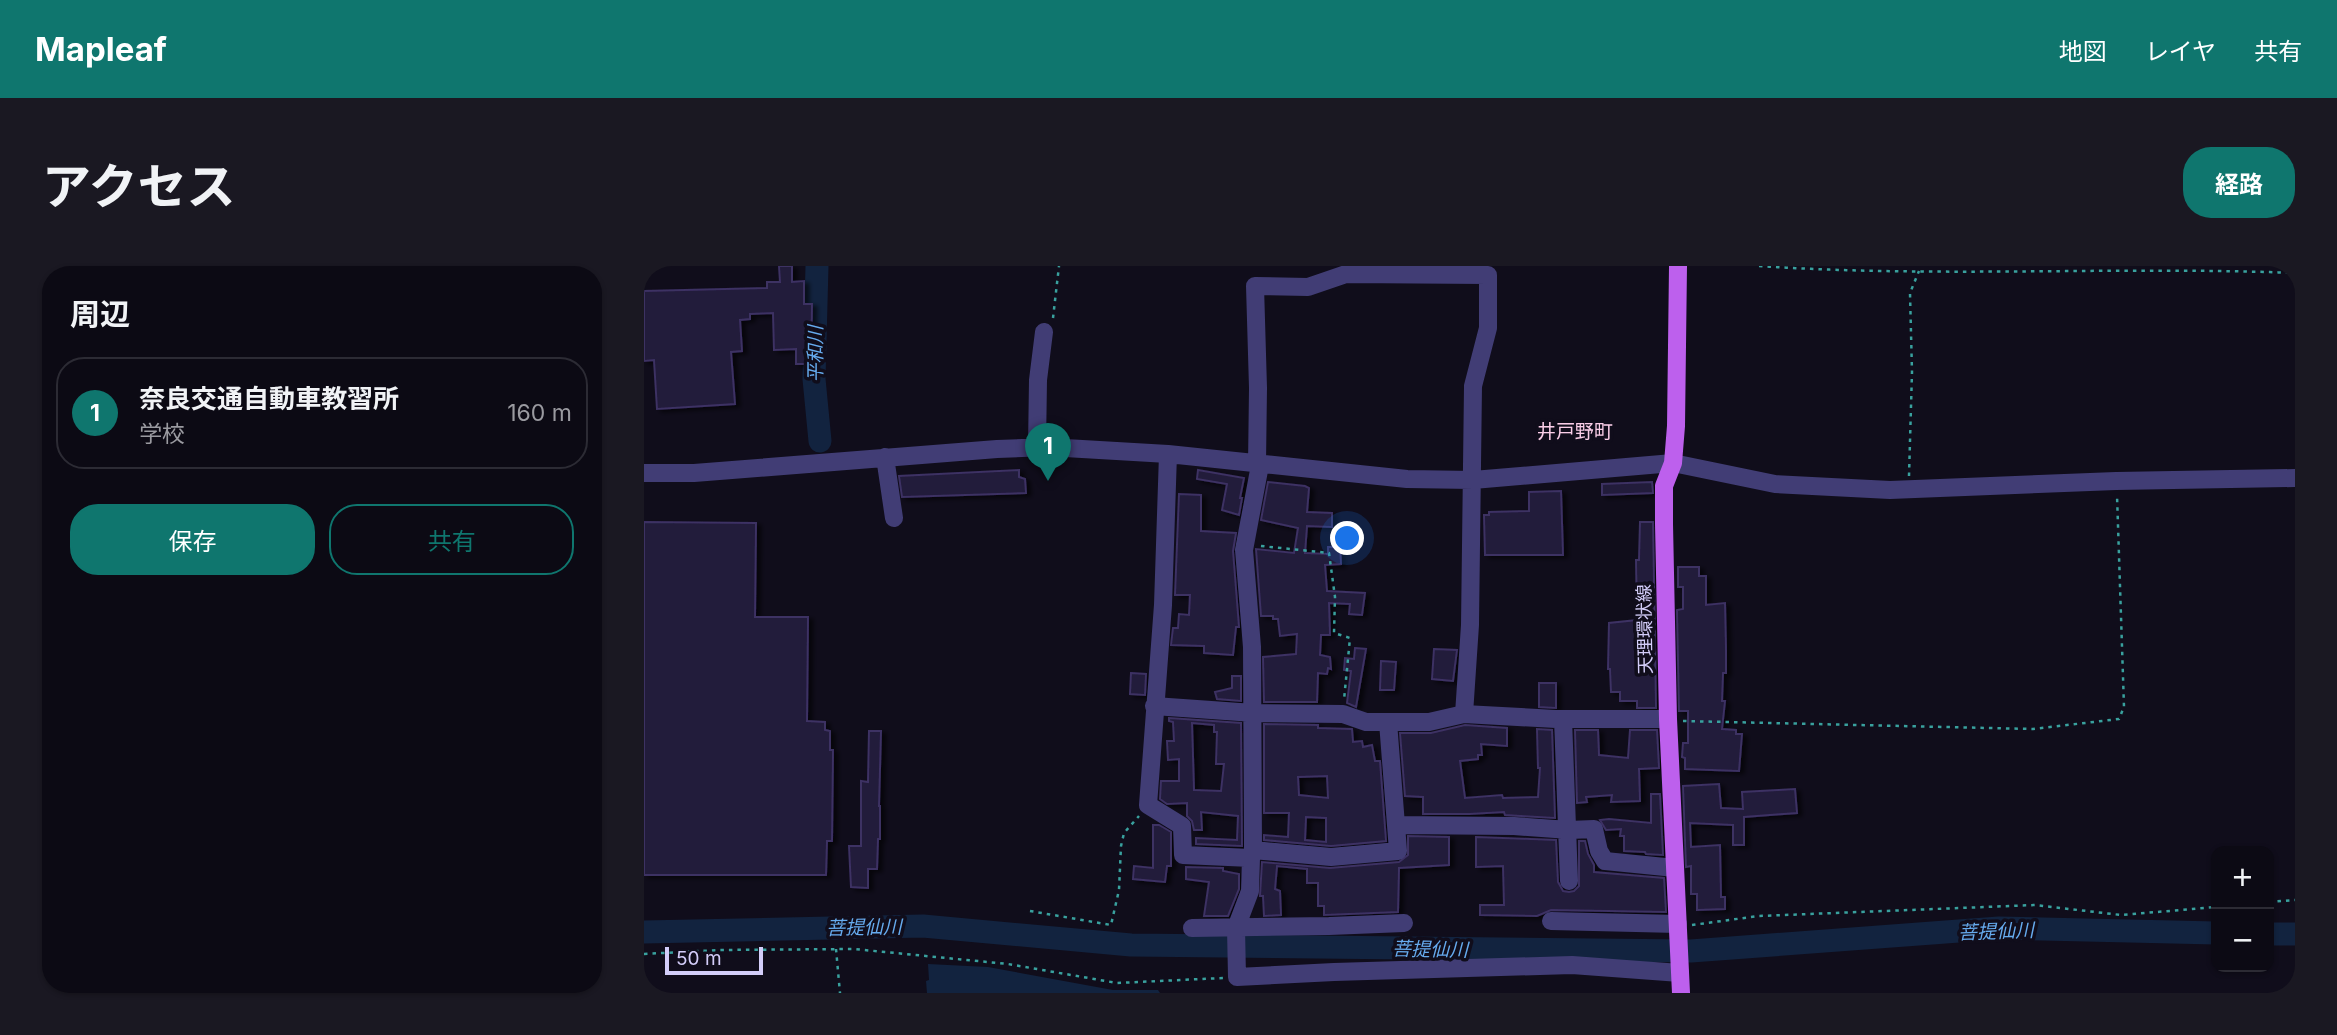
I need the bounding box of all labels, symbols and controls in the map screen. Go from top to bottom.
text: Mapleaf [35,29,167,69]
text: 地図 [2059,37,2107,66]
text: レイヤ [2145,37,2216,66]
text: 共有 [2254,37,2302,66]
button: 経路 [2183,147,2295,218]
text: アクセス [42,157,236,216]
text: 周辺 [70,296,130,332]
water label: 平和川 [804,324,827,383]
text: 奈良交通自動車教習所 [139,383,399,414]
text: 1 [90,399,100,427]
text: 160 m [507,399,572,427]
text: 学校 [139,420,185,448]
district label: 井戸野町 [1537,420,1613,443]
pin: 1 [1025,423,1071,481]
button: 保存 [70,504,315,575]
button: 共有 [329,504,574,575]
your location [1330,521,1364,555]
street label: 天理環状線 [1633,584,1656,674]
map controls [2211,846,2274,972]
button: + [2211,846,2274,909]
button: − [2211,909,2274,972]
water label: 菩提仙川 [826,915,904,940]
water label: 菩提仙川 [1958,919,2036,944]
water label: 菩提仙川 [1392,937,1470,962]
scale bar [665,944,763,976]
text: 50 m [676,947,722,970]

